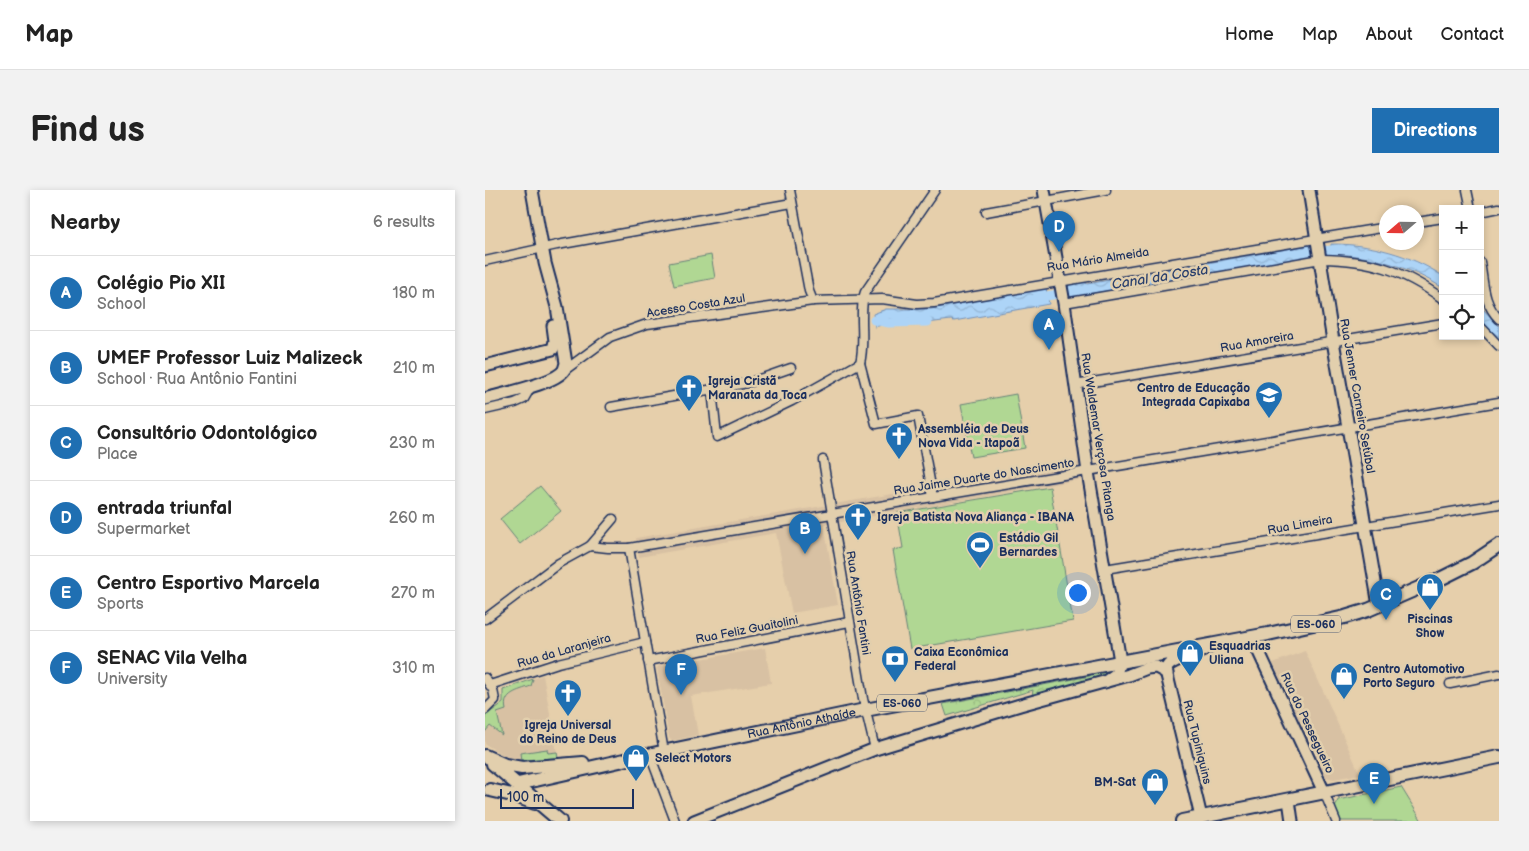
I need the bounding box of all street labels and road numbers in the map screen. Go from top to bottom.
street label: Rua Mário Almeida [1046,244,1150,275]
street label: Acesso Costa Azul [646,291,746,321]
street label: Rua Jenner Carneiro Setúbal [1336,317,1378,475]
street label: Rua Amoreira [1219,328,1295,356]
street label: Rua Waldemar Verçosa Pitanga [1077,352,1119,522]
street label: Rua Jaime Duarte do Nascimento [893,455,1076,499]
street label: Rua Limeira [1266,512,1334,538]
street label: Rua Antônio Fantini [842,550,874,656]
street label: Rua Feliz Guaitolini [694,613,800,647]
road number: ES-060 [1291,616,1341,632]
street label: Rua da Laranjeira [515,630,613,672]
street label: Rua do Pessegueiro [1277,670,1337,776]
road number: ES-060 [877,694,927,712]
street label: Rua Tupiniquins [1179,698,1215,786]
street label: Rua Antônio Athaíde [746,705,857,742]

